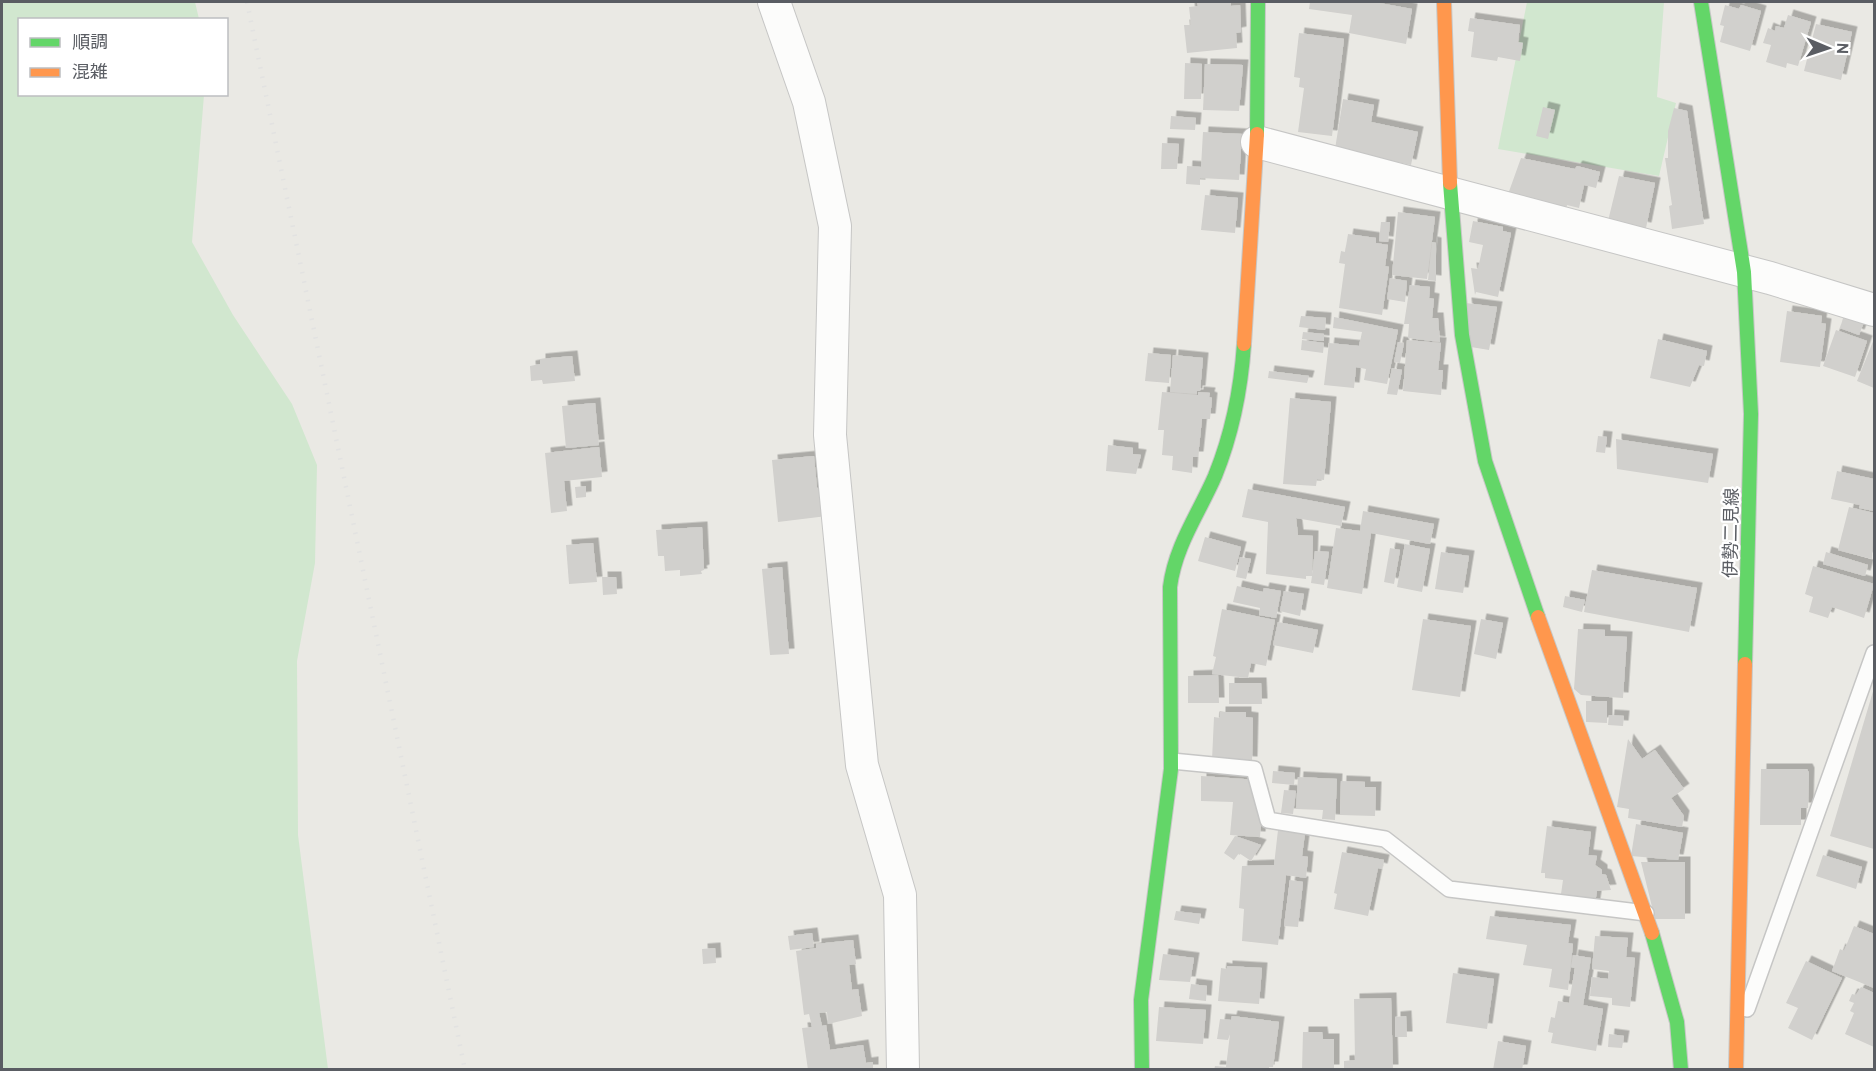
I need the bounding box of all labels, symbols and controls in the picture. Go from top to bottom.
legend [18,18,228,96]
north arrow [1798,18,1858,78]
text: 順調 [72,32,108,55]
text: N [1831,42,1851,55]
text: 混雑 [72,62,108,85]
street label: 伊勢二見線 [1720,488,1745,578]

